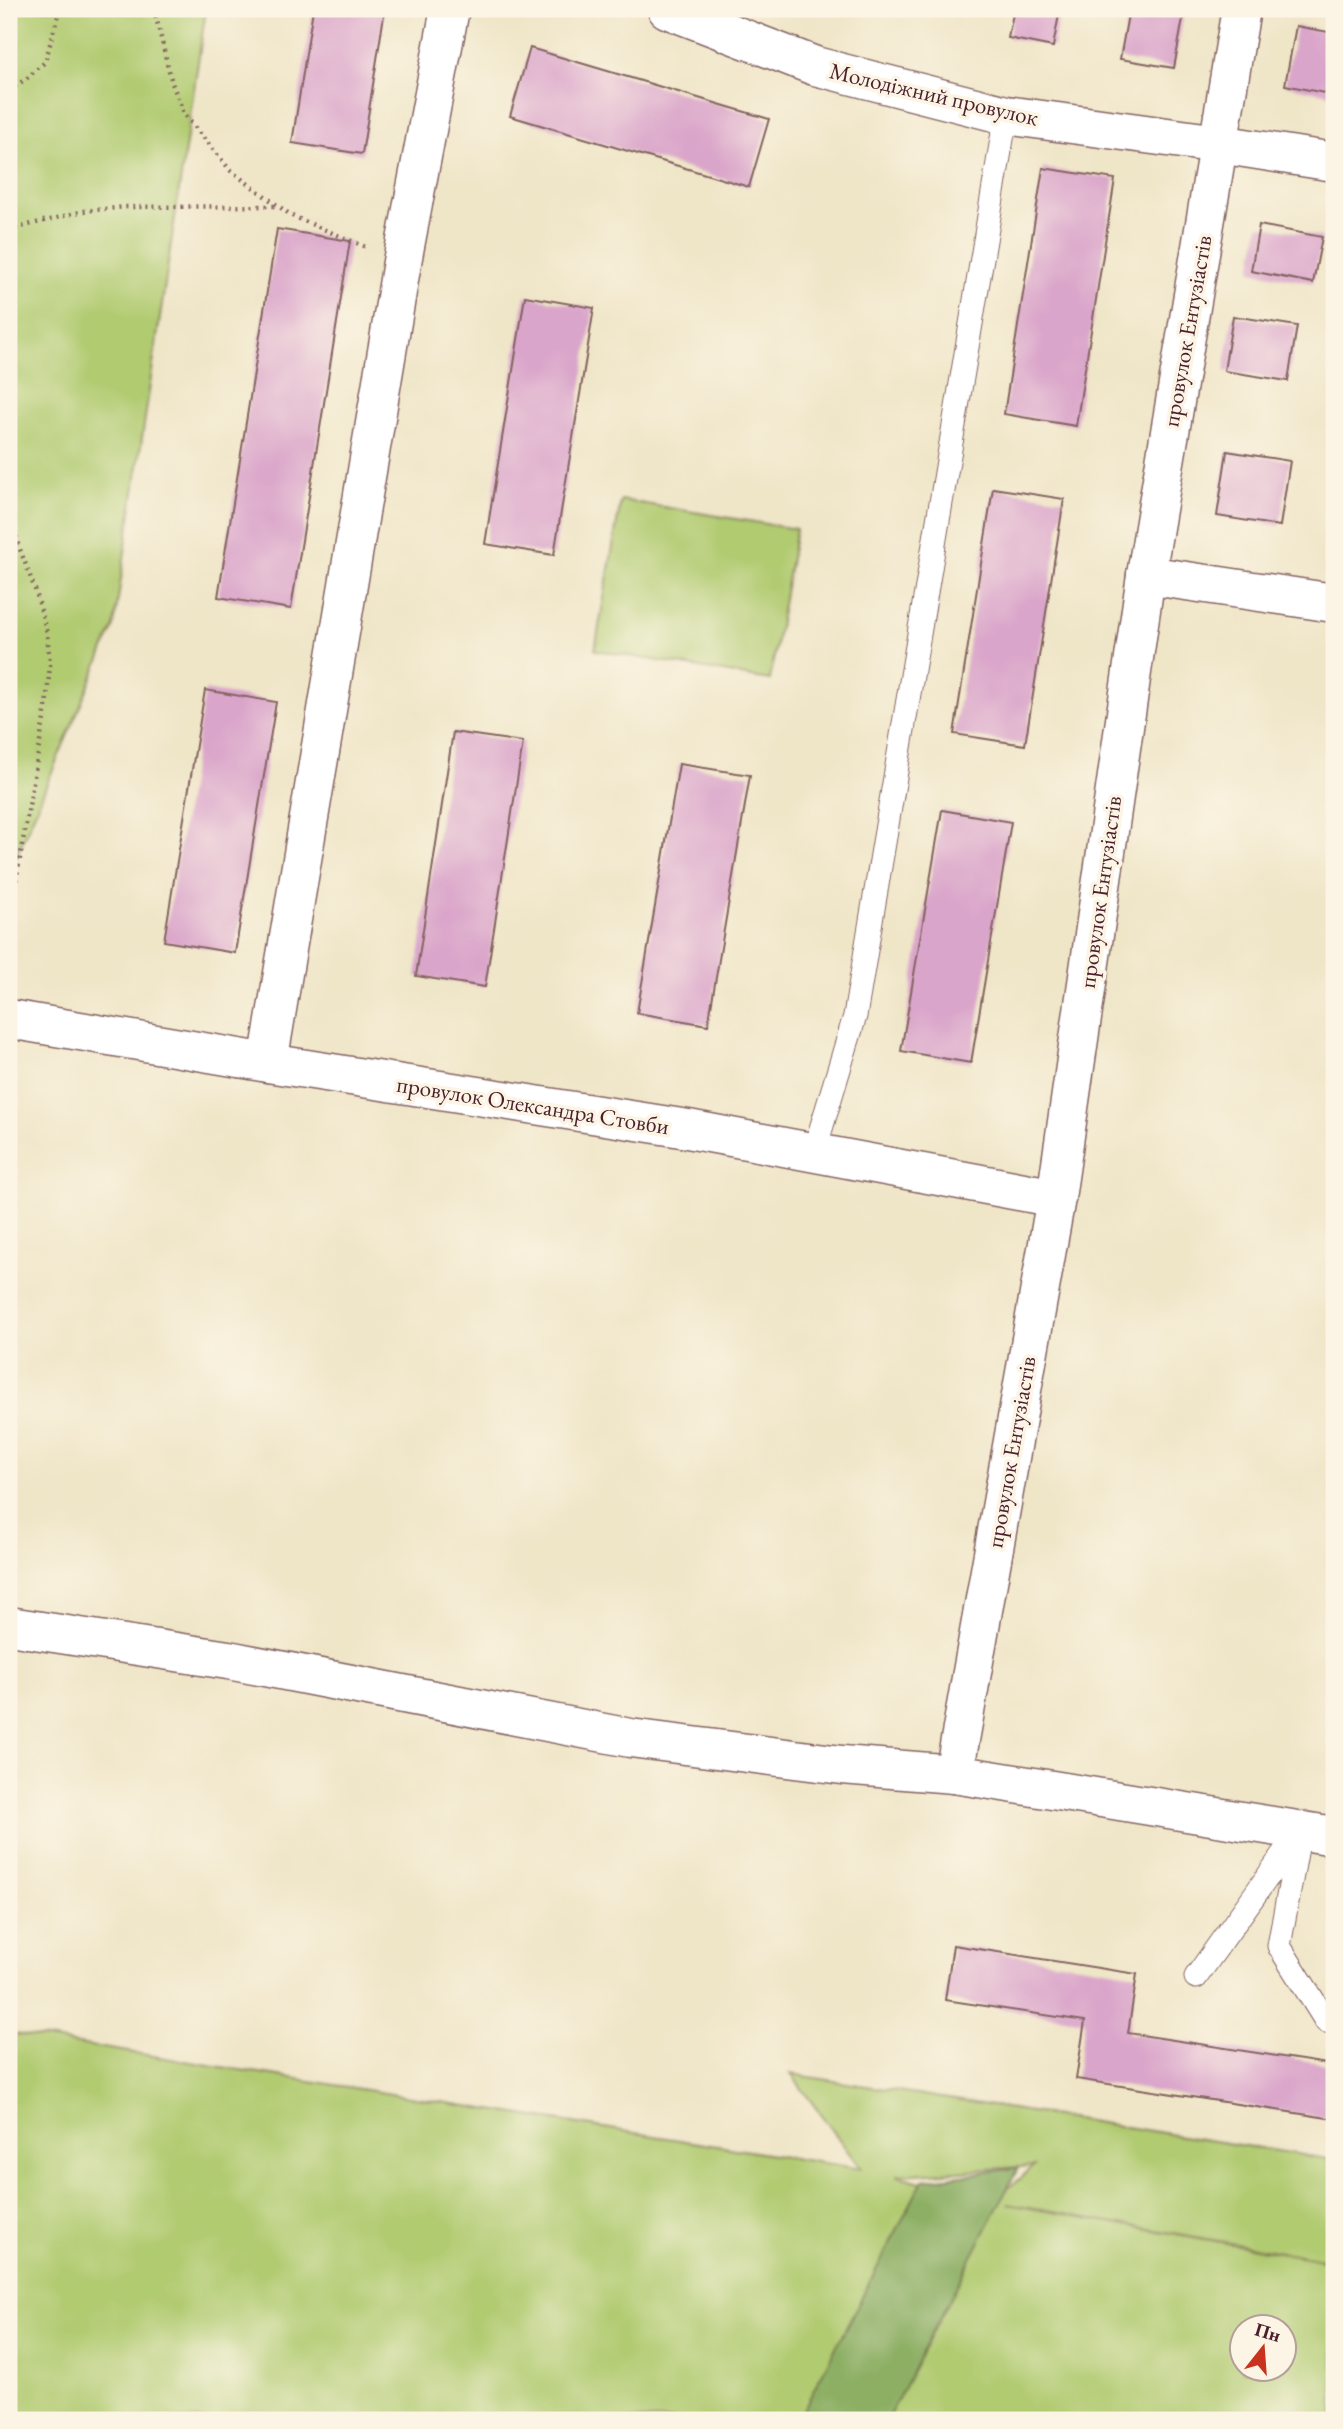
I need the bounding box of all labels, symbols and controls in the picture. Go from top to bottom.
street label: Молодіжний провулок [827,55,1041,133]
street label: провулок Ентузіастів [1155,233,1219,429]
street label: провулок Ентузіастів [1072,794,1128,990]
street label: провулок Олександра Стовби [395,1069,671,1141]
street label: провулок Ентузіастів [979,1354,1043,1550]
north arrow [1228,2314,1298,2384]
text: Пн [1252,2316,1284,2348]

